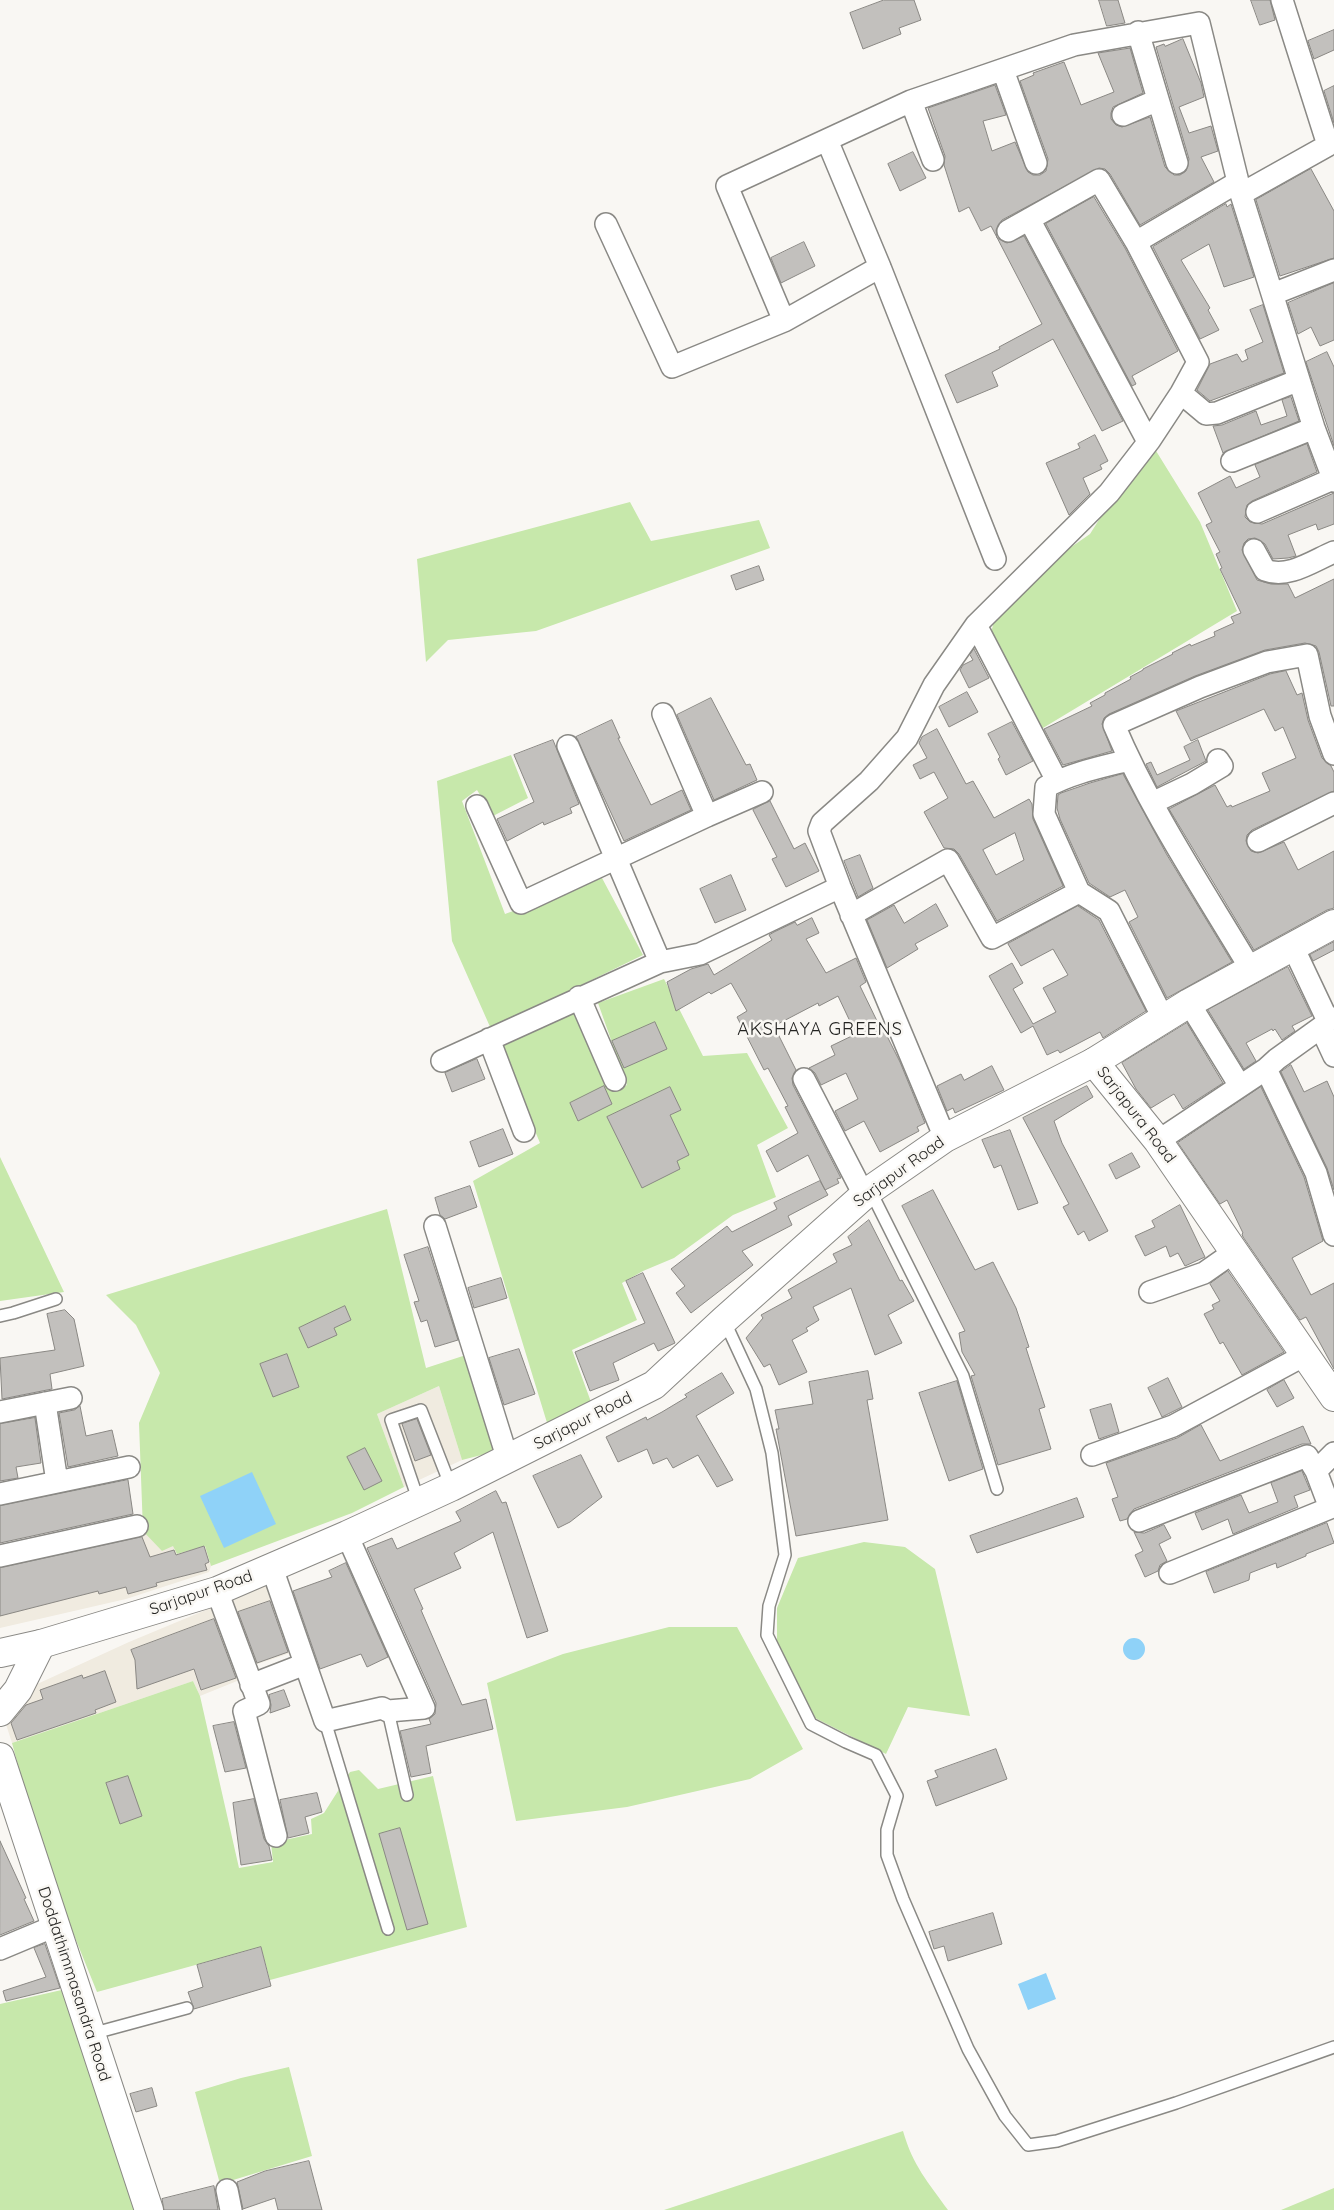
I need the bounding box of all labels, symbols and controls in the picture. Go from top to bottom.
district label: AKSHAYA GREENS [735,1019,905,1041]
street label: Sarjapura Road [1092,1063,1180,1167]
street label: Sarjapur Road [850,1133,948,1211]
street label: Sarjapur Road [531,1388,635,1454]
street label: Sarjapur Road [147,1566,255,1620]
street label: Doddathimmasandra Road [33,1884,115,2084]

